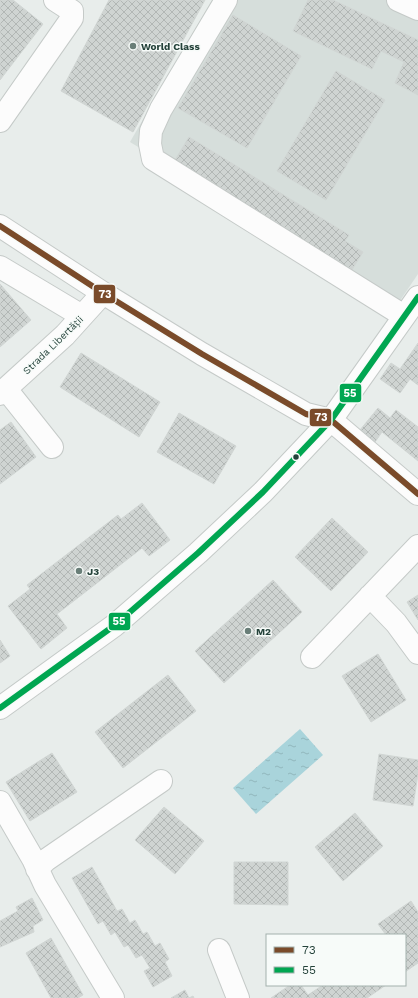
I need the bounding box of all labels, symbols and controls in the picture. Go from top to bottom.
marker: World Class [128,41,138,51]
place label: World Class [141,41,200,52]
line badge: 73 [93,284,116,304]
text: 73 [98,288,112,301]
street label: Strada Libertății [21,314,85,376]
line badge: 55 [339,383,362,403]
text: 55 [344,387,356,400]
line badge: 73 [309,408,332,427]
text: 73 [314,411,328,424]
unlabelled marker [291,452,301,462]
marker: J3 [74,566,84,576]
place label: J3 [87,566,99,577]
line badge: 55 [108,612,131,631]
text: 55 [113,615,125,628]
marker: M2 [243,626,253,636]
place label: M2 [256,626,271,637]
legend [266,934,406,986]
text: 73 [302,943,316,957]
text: 55 [302,963,316,977]

